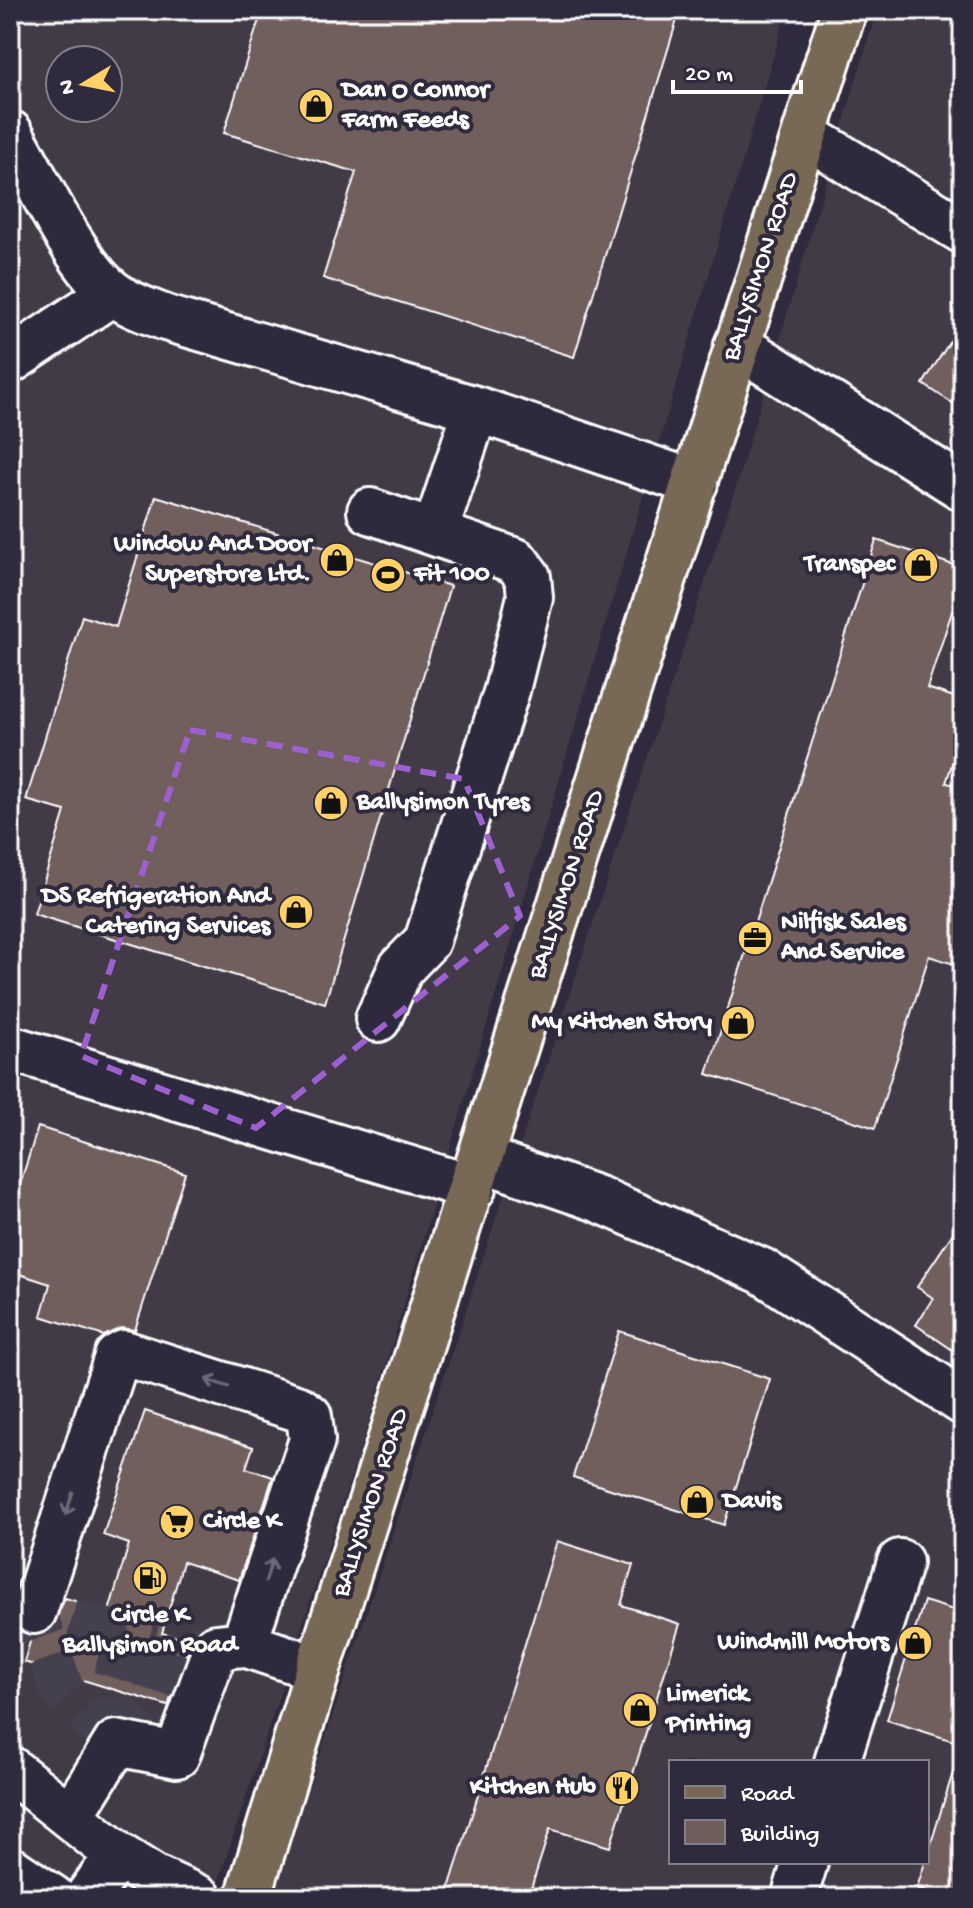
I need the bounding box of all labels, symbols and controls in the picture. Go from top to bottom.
north arrow [44,44,124,124]
scale bar [673,44,801,94]
text: 20 m [685,61,733,90]
place label: Dan O Connor Farm Feeds [340,76,491,137]
text: N [54,77,82,96]
shop icon: Dan O Connor Farm Feeds [297,87,335,125]
street label: BALLYSIMON ROAD [717,169,807,366]
place label: Window And Door Superstore Ltd. [113,530,314,591]
shop icon: Window And Door Superstore Ltd. [318,541,356,579]
shop icon: Transpec [902,546,940,584]
place label: Transpec [802,550,897,581]
sports icon: Fit 100 [369,556,407,594]
place label: Fit 100 [413,560,490,591]
shop icon: Ballysimon Tyres [312,784,350,822]
street label: BALLYSIMON ROAD [523,787,613,984]
place label: Ballysimon Tyres [356,788,531,819]
place label: DS Refrigeration And Catering Services [40,882,273,943]
shop icon: DS Refrigeration And Catering Services [277,893,315,931]
place label: Nilfisk Sales And Service [780,908,907,969]
office icon: Nilfisk Sales And Service [736,919,774,957]
shop icon: My Kitchen Story [719,1004,757,1042]
place label: My Kitchen Story [532,1008,712,1039]
one-way arrow [204,1375,230,1390]
street label: BALLYSIMON ROAD [327,1405,417,1602]
shop icon: Davis [678,1483,716,1521]
place label: Davis [721,1487,782,1518]
one-way arrow [60,1491,75,1516]
supermarket icon: Circle K [158,1503,196,1541]
place label: Circle K [203,1507,284,1538]
one-way arrow [262,1558,277,1583]
fuel station icon: Circle K Ballysimon Road [131,1559,169,1597]
place label: Circle K Ballysimon Road [62,1601,240,1662]
shop icon: Windmill Motors [896,1624,934,1662]
place label: Windmill Motors [717,1628,890,1659]
place label: Limerick Printing [664,1680,752,1741]
shop icon: Limerick Printing [621,1691,659,1729]
legend [669,1760,929,1864]
restaurant icon: Kitchen Hub [603,1769,641,1807]
place label: Kitchen Hub [469,1773,596,1804]
text: Road [741,1781,795,1810]
text: Building [740,1821,819,1850]

